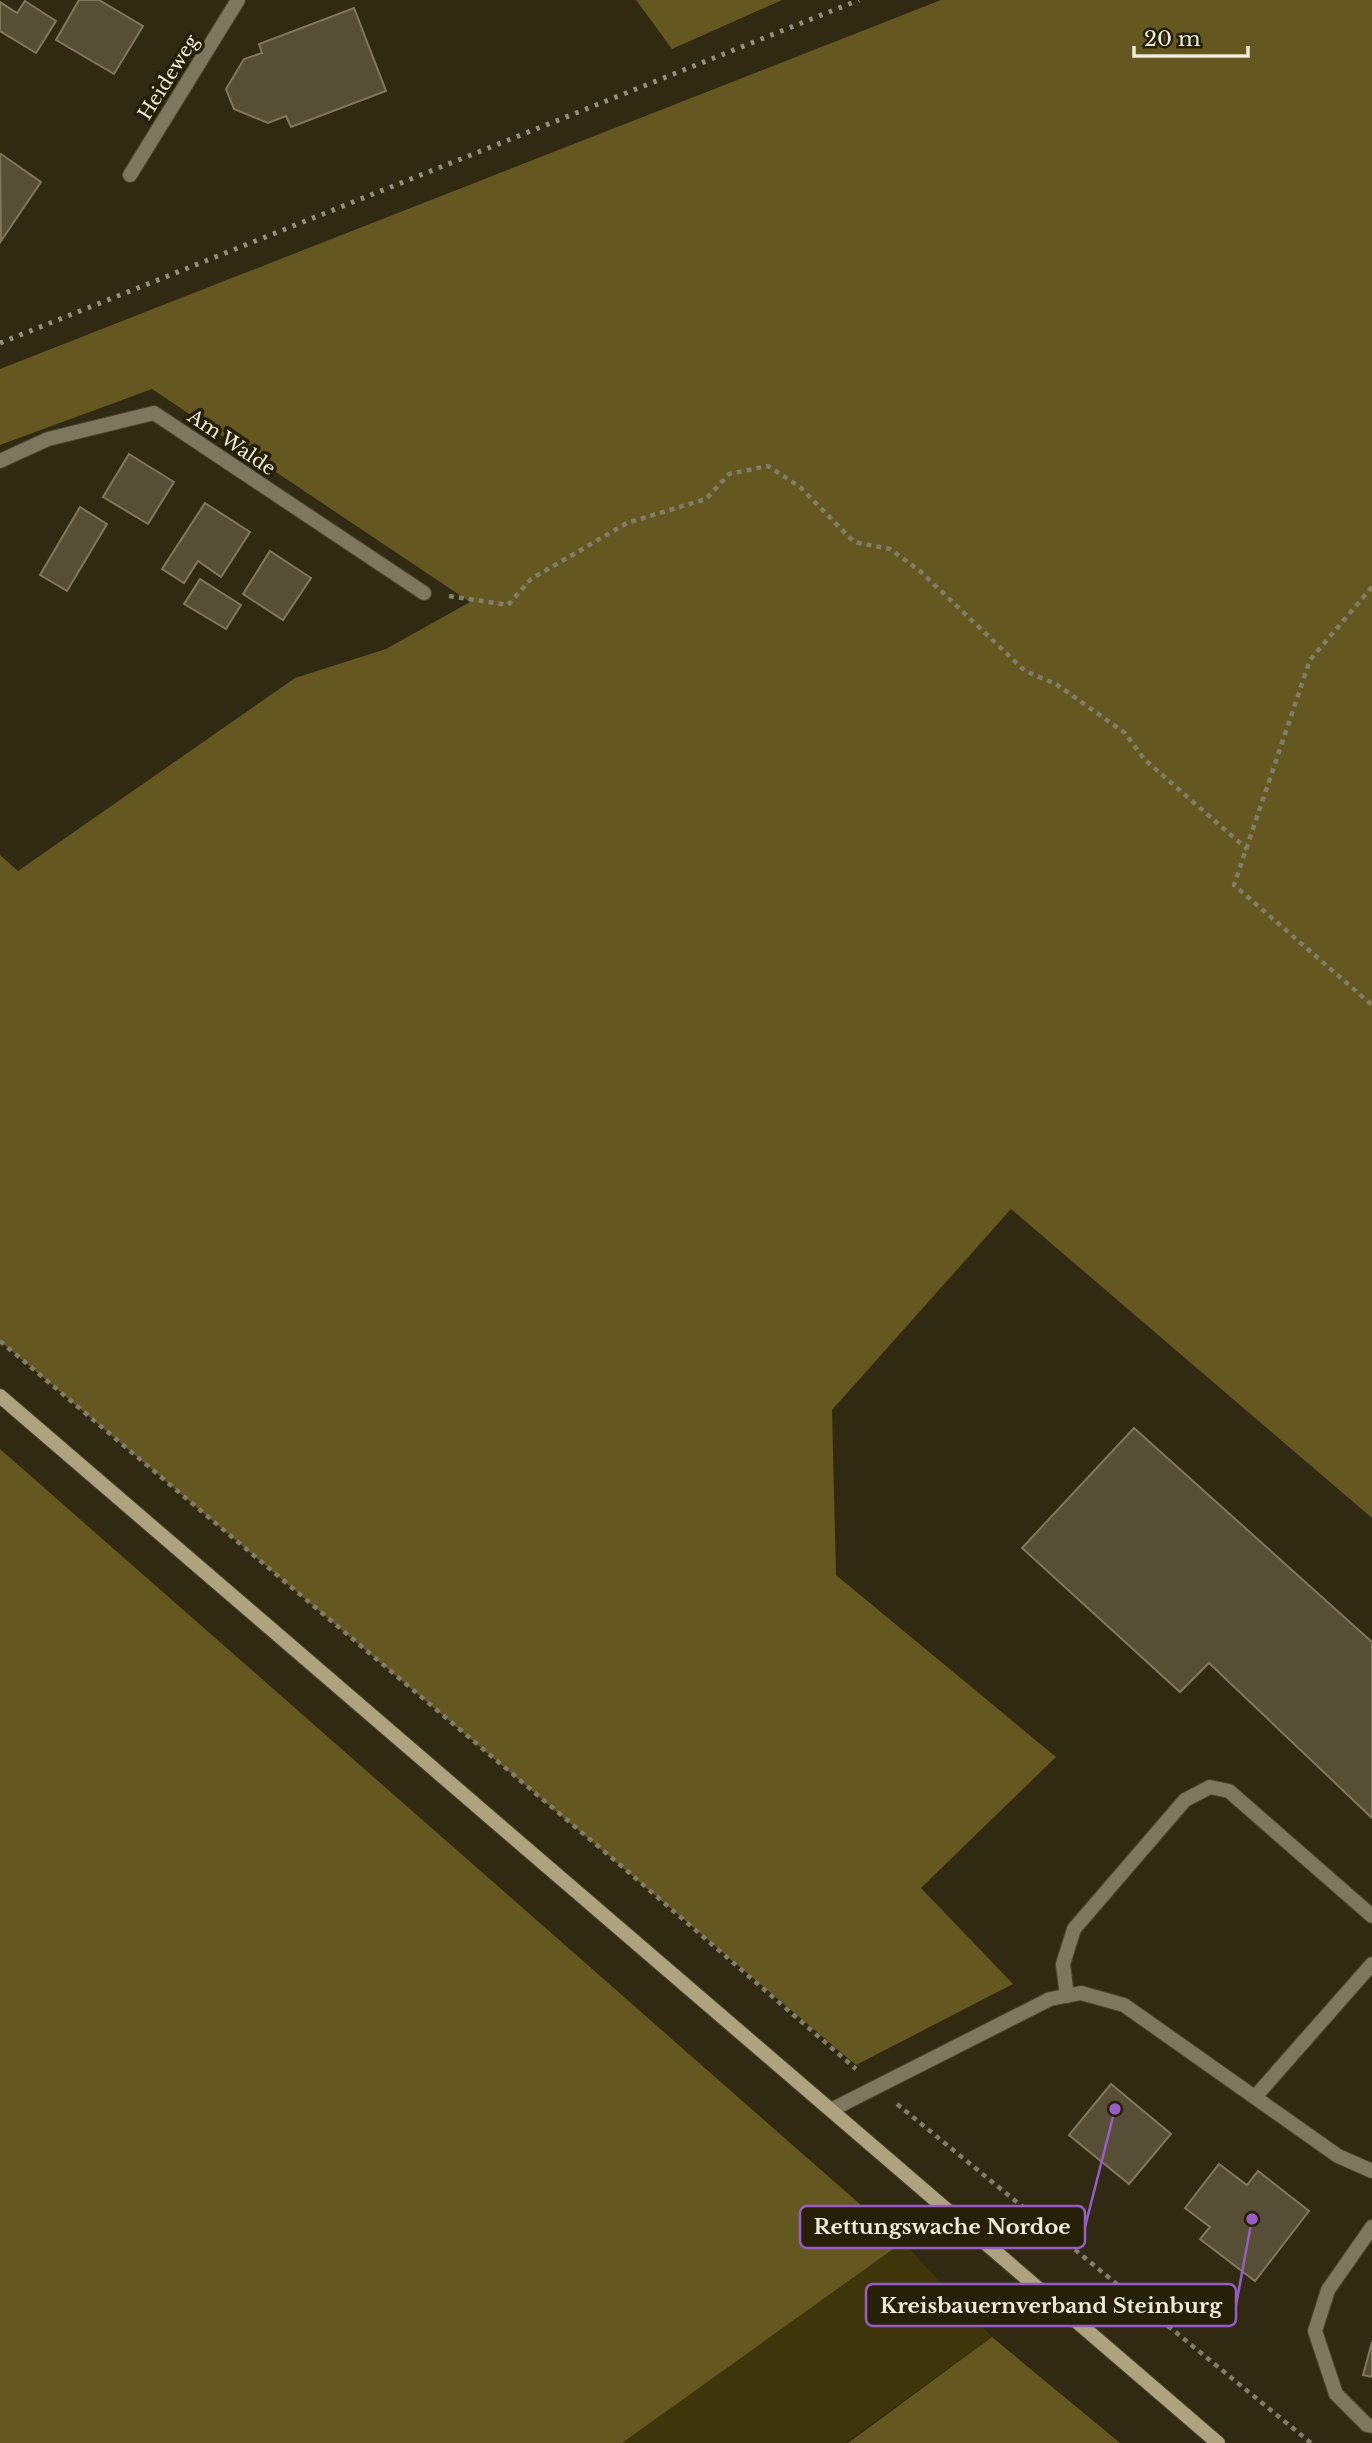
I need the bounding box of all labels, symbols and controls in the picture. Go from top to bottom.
scale bar [1134,14,1248,58]
text: 20 m [1144,26,1201,52]
street label: Heideweg [133,30,204,124]
street label: Am Walde [183,404,280,480]
callout: Rettungswache Nordoe [800,2206,1085,2248]
text: Rettungswache Nordoe [813,2214,1071,2240]
callout: Kreisbauernverband Steinburg [866,2284,1236,2326]
text: Kreisbauernverband Steinburg [880,2293,1223,2319]

